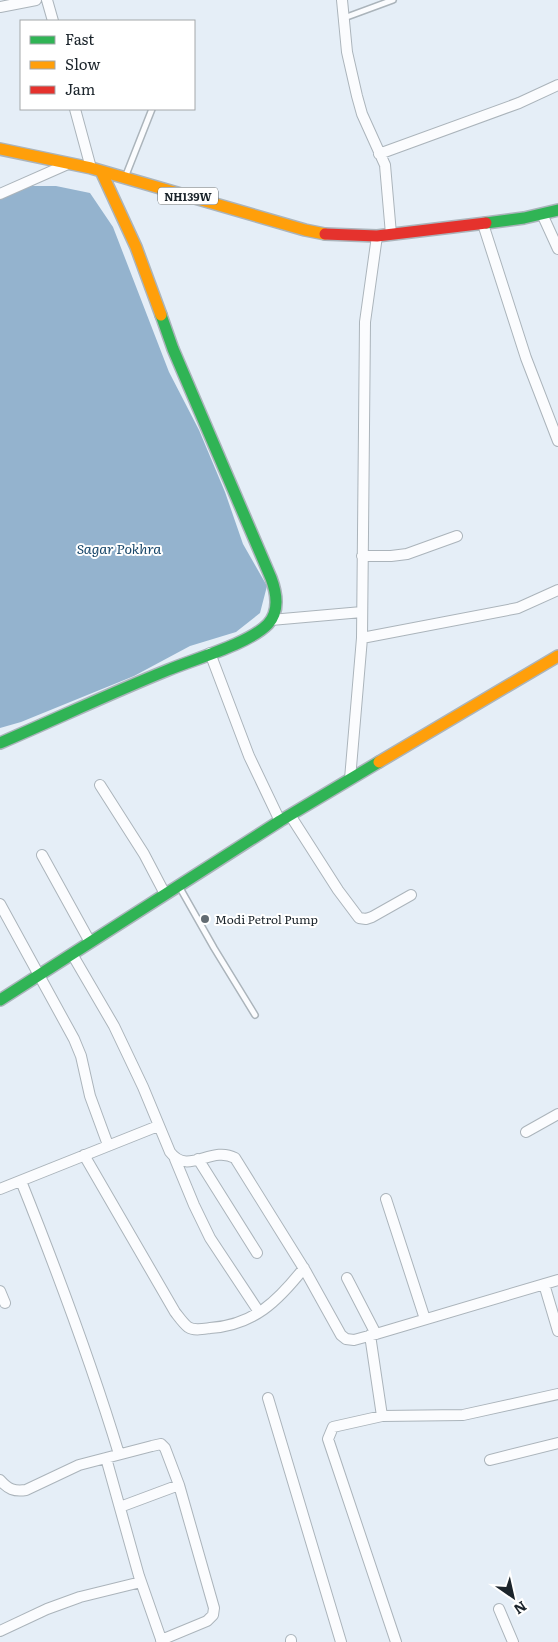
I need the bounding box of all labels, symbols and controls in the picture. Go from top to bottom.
legend [20,20,195,110]
text: Fast [65,27,94,50]
text: Slow [65,52,100,75]
text: Jam [65,77,96,100]
road number: NH139W [158,188,218,205]
water label: Sagar Pokhra [77,538,161,558]
place label: Modi Petrol Pump [215,910,318,928]
marker: Modi Petrol Pump [199,913,211,925]
north arrow [488,1572,538,1622]
text: N [510,1597,531,1620]

